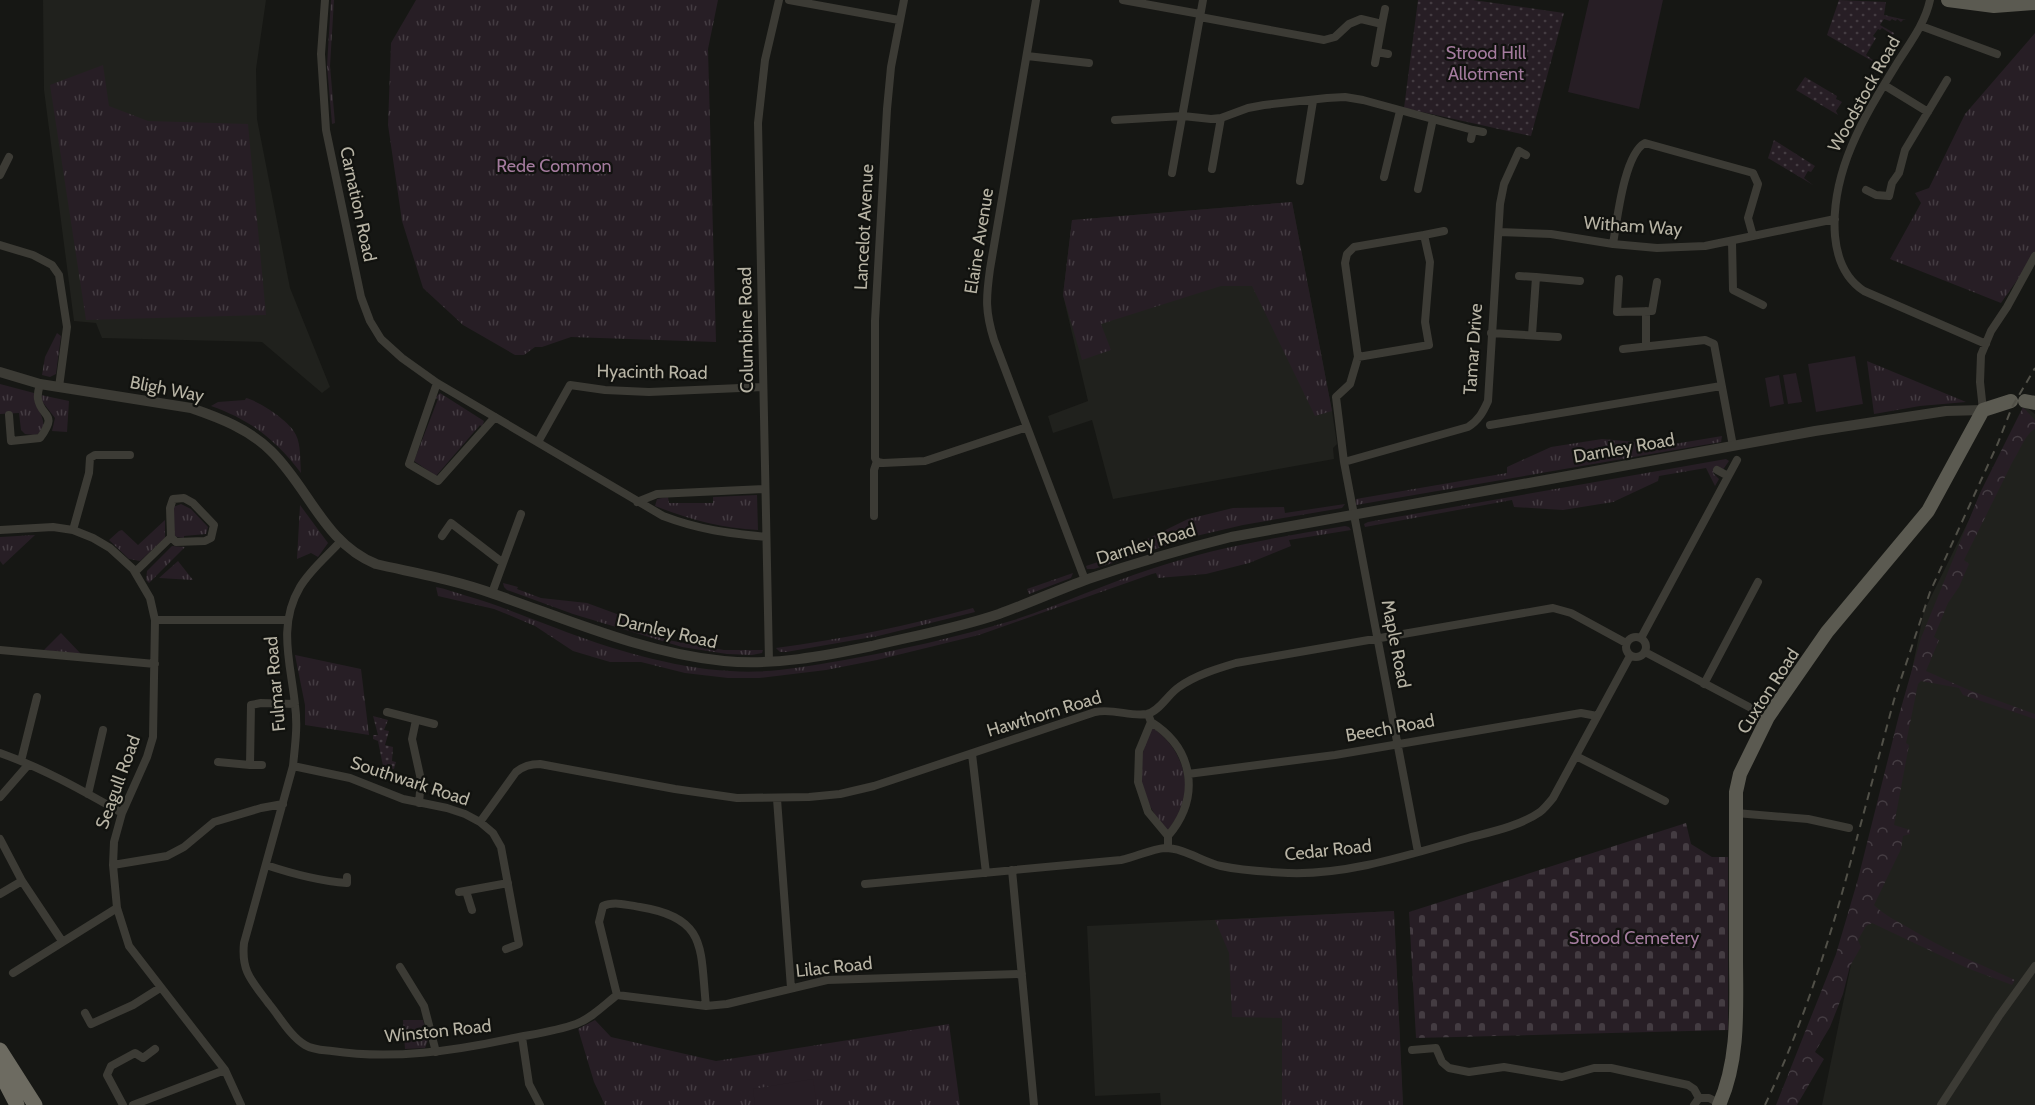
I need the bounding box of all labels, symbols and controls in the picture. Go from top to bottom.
street label: Woodstock Road [1823,32,1905,156]
park label: Strood Hill Allotment [1446,42,1527,85]
street label: Carnation Road [335,145,381,263]
park label: Rede Common [496,155,612,177]
street label: Lancelot Avenue [850,163,878,291]
street label: Elaine Avenue [960,186,998,296]
street label: Witham Way [1583,212,1683,240]
street label: Columbine Road [734,267,758,393]
street label: Tamar Drive [1459,303,1487,395]
street label: Hyacinth Road [596,360,708,384]
street label: Bligh Way [128,371,206,407]
street label: Darnley Road [1571,428,1677,468]
street label: Darnley Road [1094,518,1198,570]
street label: Maple Road [1377,598,1415,690]
street label: Darnley Road [614,609,720,653]
street label: Fulmar Road [260,635,290,733]
street label: Cuxton Road [1732,644,1804,738]
street label: Hawthorn Road [984,686,1104,742]
street label: Beech Road [1344,709,1436,747]
street label: Seagull Road [91,732,145,832]
street label: Southwark Road [348,751,472,811]
street label: Cedar Road [1283,834,1373,866]
park label: Strood Cemetery [1569,927,1699,949]
street label: Lilac Road [795,952,873,982]
street label: Winston Road [383,1014,493,1048]

